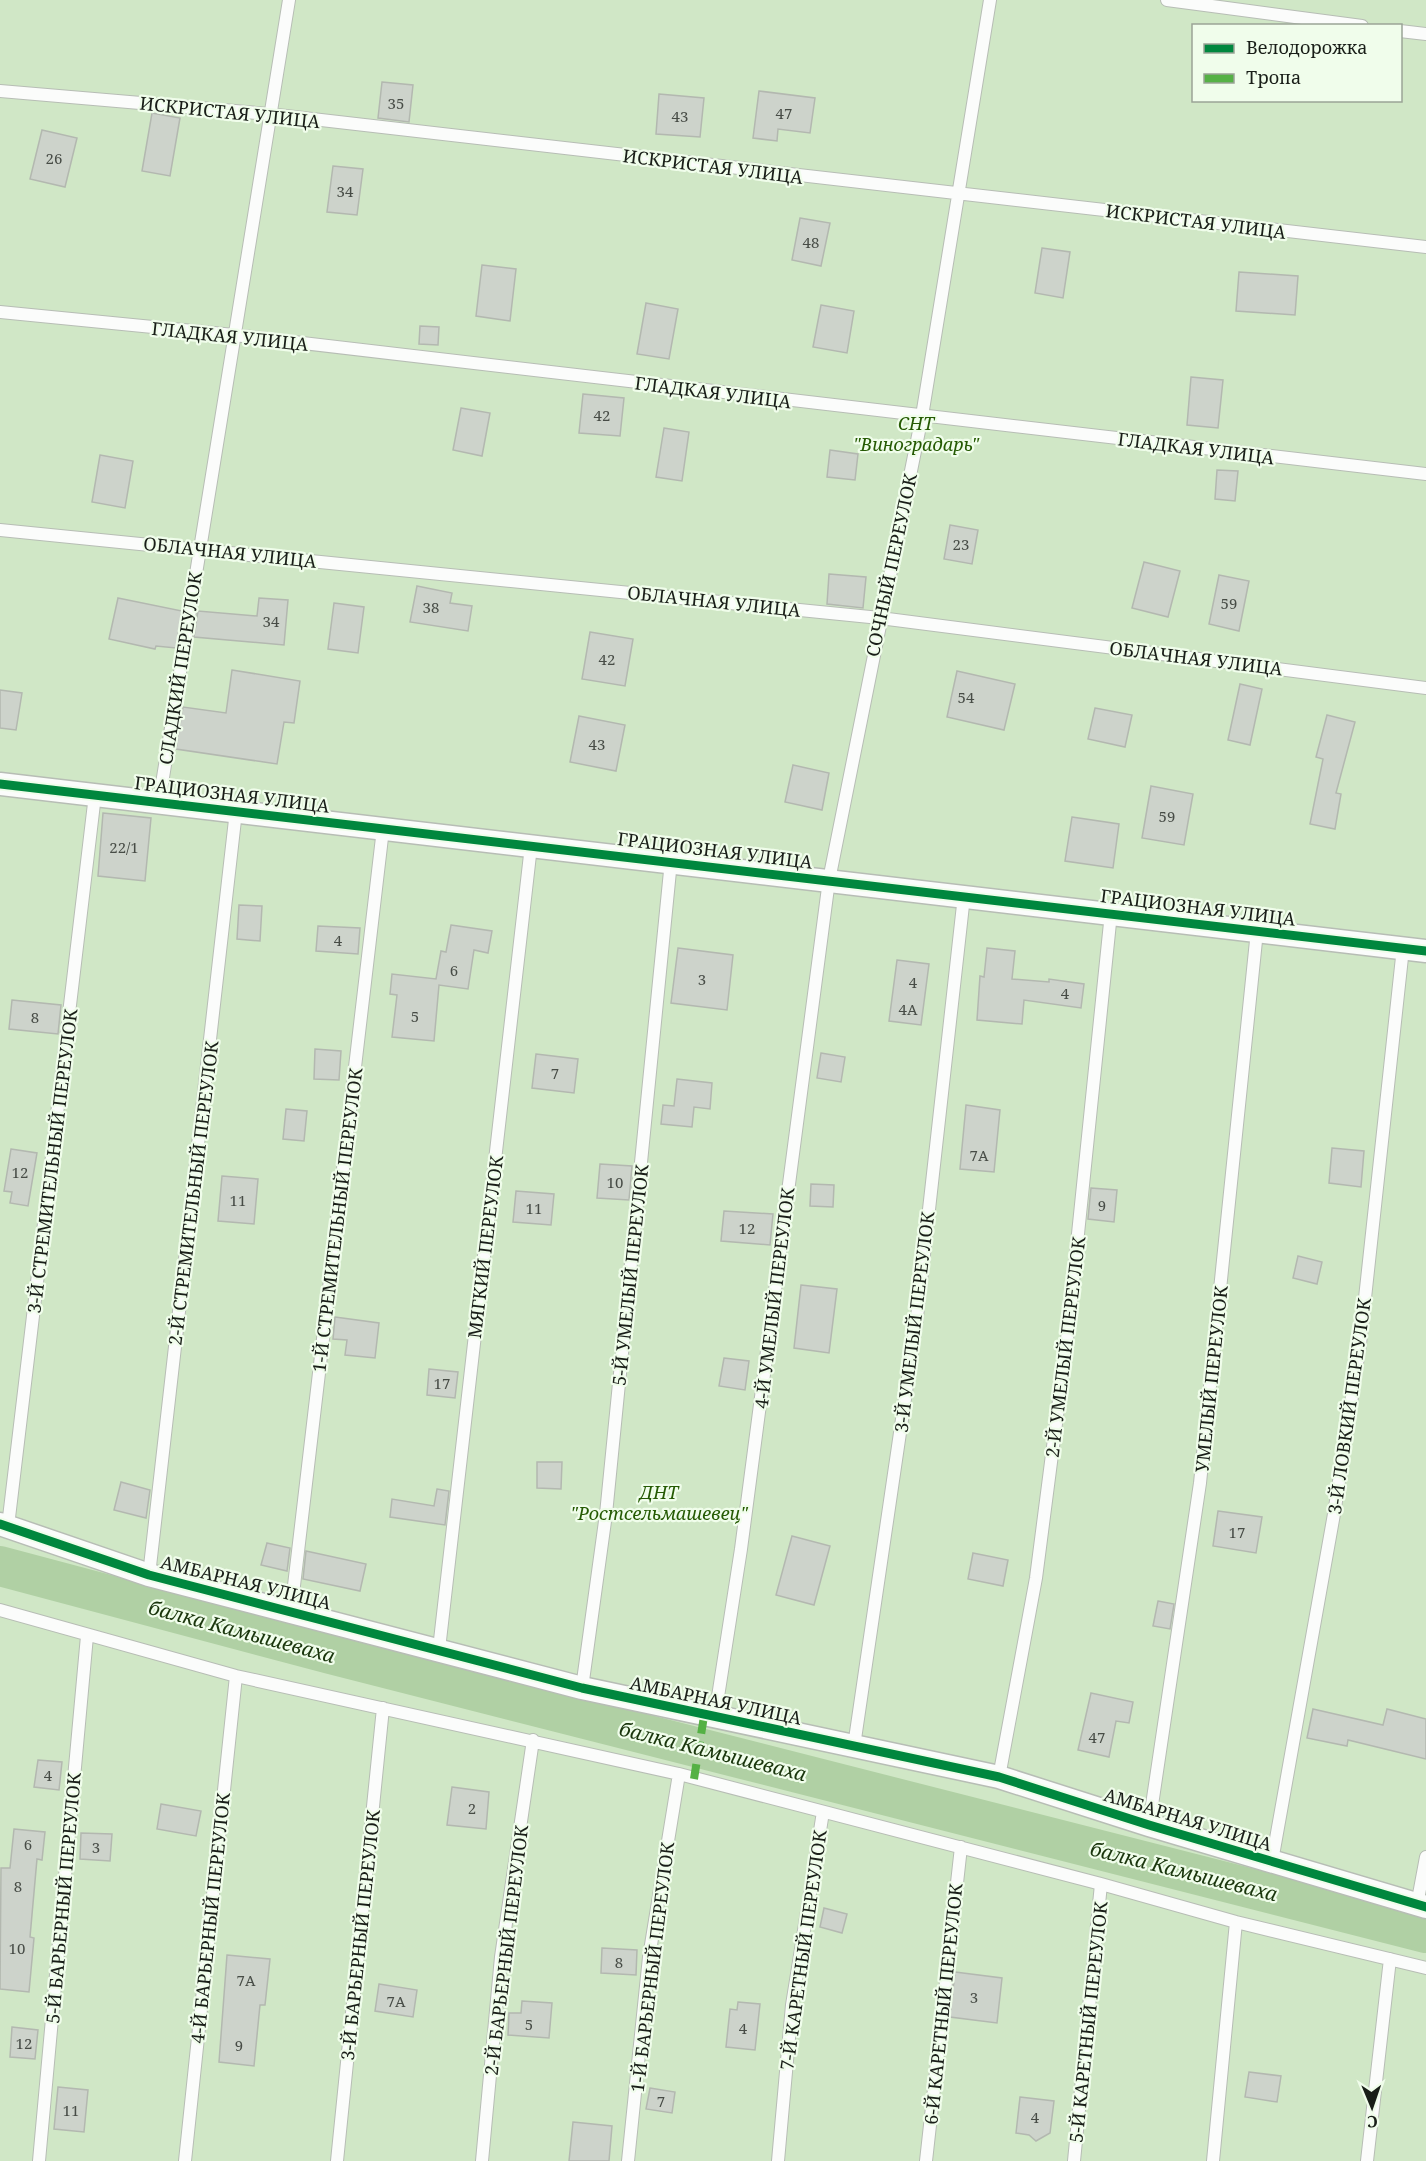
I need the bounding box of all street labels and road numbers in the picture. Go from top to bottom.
street label: ИСКРИСТАЯ УЛИЦА [139,91,322,133]
street label: ИСКРИСТАЯ УЛИЦА [621,143,805,189]
street label: ИСКРИСТАЯ УЛИЦА [1104,198,1288,244]
street label: ГЛАДКАЯ УЛИЦА [150,316,310,356]
street label: ГЛАДКАЯ УЛИЦА [633,370,793,414]
street label: ГЛАДКАЯ УЛИЦА [1116,426,1276,470]
street label: СОЧНЫЙ ПЕРЕУЛОК [860,471,922,659]
street label: ОБЛАЧНАЯ УЛИЦА [142,531,318,573]
street label: СЛАДКИЙ ПЕРЕУЛОК [153,569,207,766]
street label: ОБЛАЧНАЯ УЛИЦА [626,580,802,622]
street label: ОБЛАЧНАЯ УЛИЦА [1108,635,1284,681]
street label: ГРАЦИОЗНАЯ УЛИЦА [133,770,331,818]
street label: ГРАЦИОЗНАЯ УЛИЦА [616,826,814,874]
street label: ГРАЦИОЗНАЯ УЛИЦА [1099,883,1297,931]
street label: 3-Й СТРЕМИТЕЛЬНЫЙ ПЕРЕУЛОК [21,1007,83,1315]
street label: 2-Й СТРЕМИТЕЛЬНЫЙ ПЕРЕУЛОК [162,1039,224,1347]
street label: 1-Й СТРЕМИТЕЛЬНЫЙ ПЕРЕУЛОК [306,1066,368,1374]
street label: МЯГКИЙ ПЕРЕУЛОК [462,1154,508,1340]
street label: 5-Й УМЕЛЫЙ ПЕРЕУЛОК [606,1163,654,1387]
street label: 4-Й УМЕЛЫЙ ПЕРЕУЛОК [749,1186,800,1410]
street label: 3-Й УМЕЛЫЙ ПЕРЕУЛОК [889,1210,940,1434]
street label: 2-Й УМЕЛЫЙ ПЕРЕУЛОК [1040,1235,1091,1459]
street label: УМЕЛЫЙ ПЕРЕУЛОК [1189,1284,1233,1474]
street label: 3-Й ЛОВКИЙ ПЕРЕУЛОК [1322,1296,1376,1516]
street label: АМБАРНАЯ УЛИЦА [158,1549,334,1615]
street label: АМБАРНАЯ УЛИЦА [628,1670,804,1730]
street label: 5-Й БАРЬЕРНЫЙ ПЕРЕУЛОК [40,1771,86,2025]
street label: АМБАРНАЯ УЛИЦА [1101,1782,1275,1856]
street label: 4-Й БАРЬЕРНЫЙ ПЕРЕУЛОК [185,1791,235,2045]
street label: 3-Й БАРЬЕРНЫЙ ПЕРЕУЛОК [335,1808,385,2062]
street label: 2-Й БАРЬЕРНЫЙ ПЕРЕУЛОК [479,1823,533,2076]
street label: 7-Й КАРЕТНЫЙ ПЕРЕУЛОК [774,1828,832,2072]
street label: 1-Й БАРЬЕРНЫЙ ПЕРЕУЛОК [625,1840,679,2093]
street label: 6-Й КАРЕТНЫЙ ПЕРЕУЛОК [918,1882,968,2126]
street label: 5-Й КАРЕТНЫЙ ПЕРЕУЛОК [1063,1900,1113,2144]

